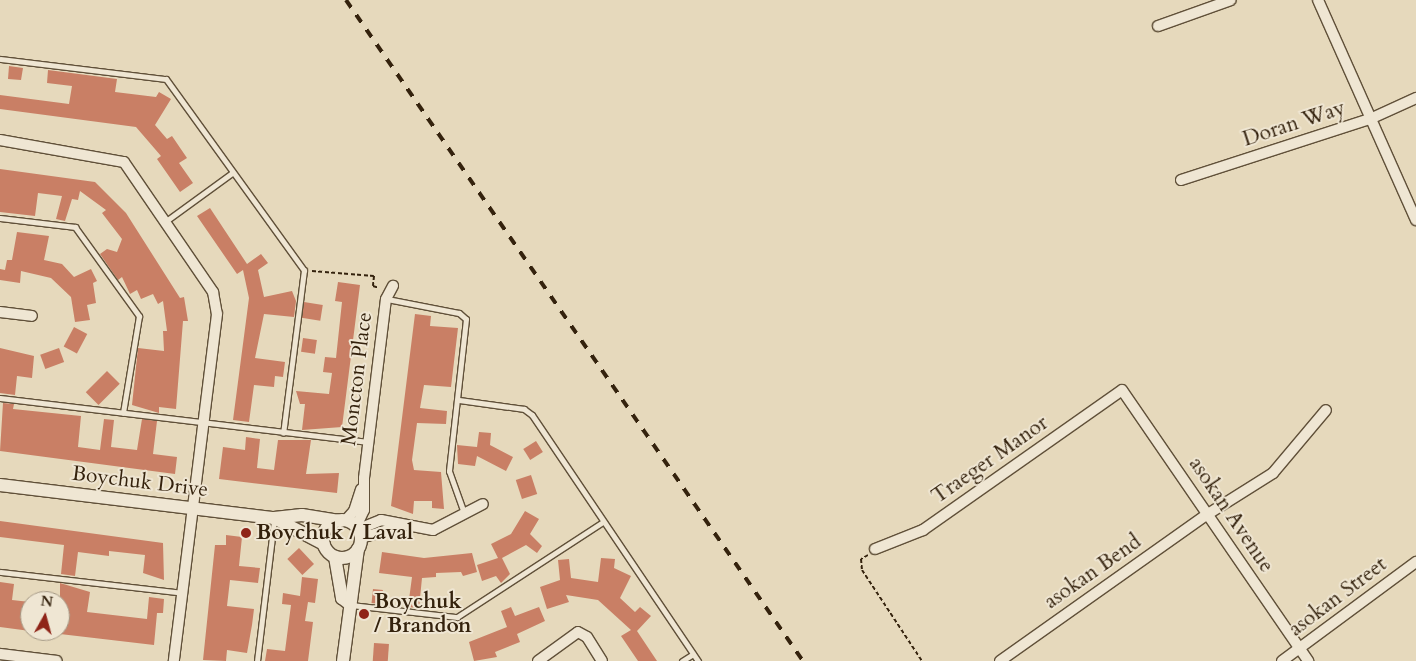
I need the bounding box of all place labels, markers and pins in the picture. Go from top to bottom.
place label: Boychuk / Laval [256,520,413,546]
marker: Boychuk / Laval [240,527,252,539]
place label: Boychuk / Brandon [374,589,471,639]
marker: Boychuk / Brandon [358,608,370,620]

